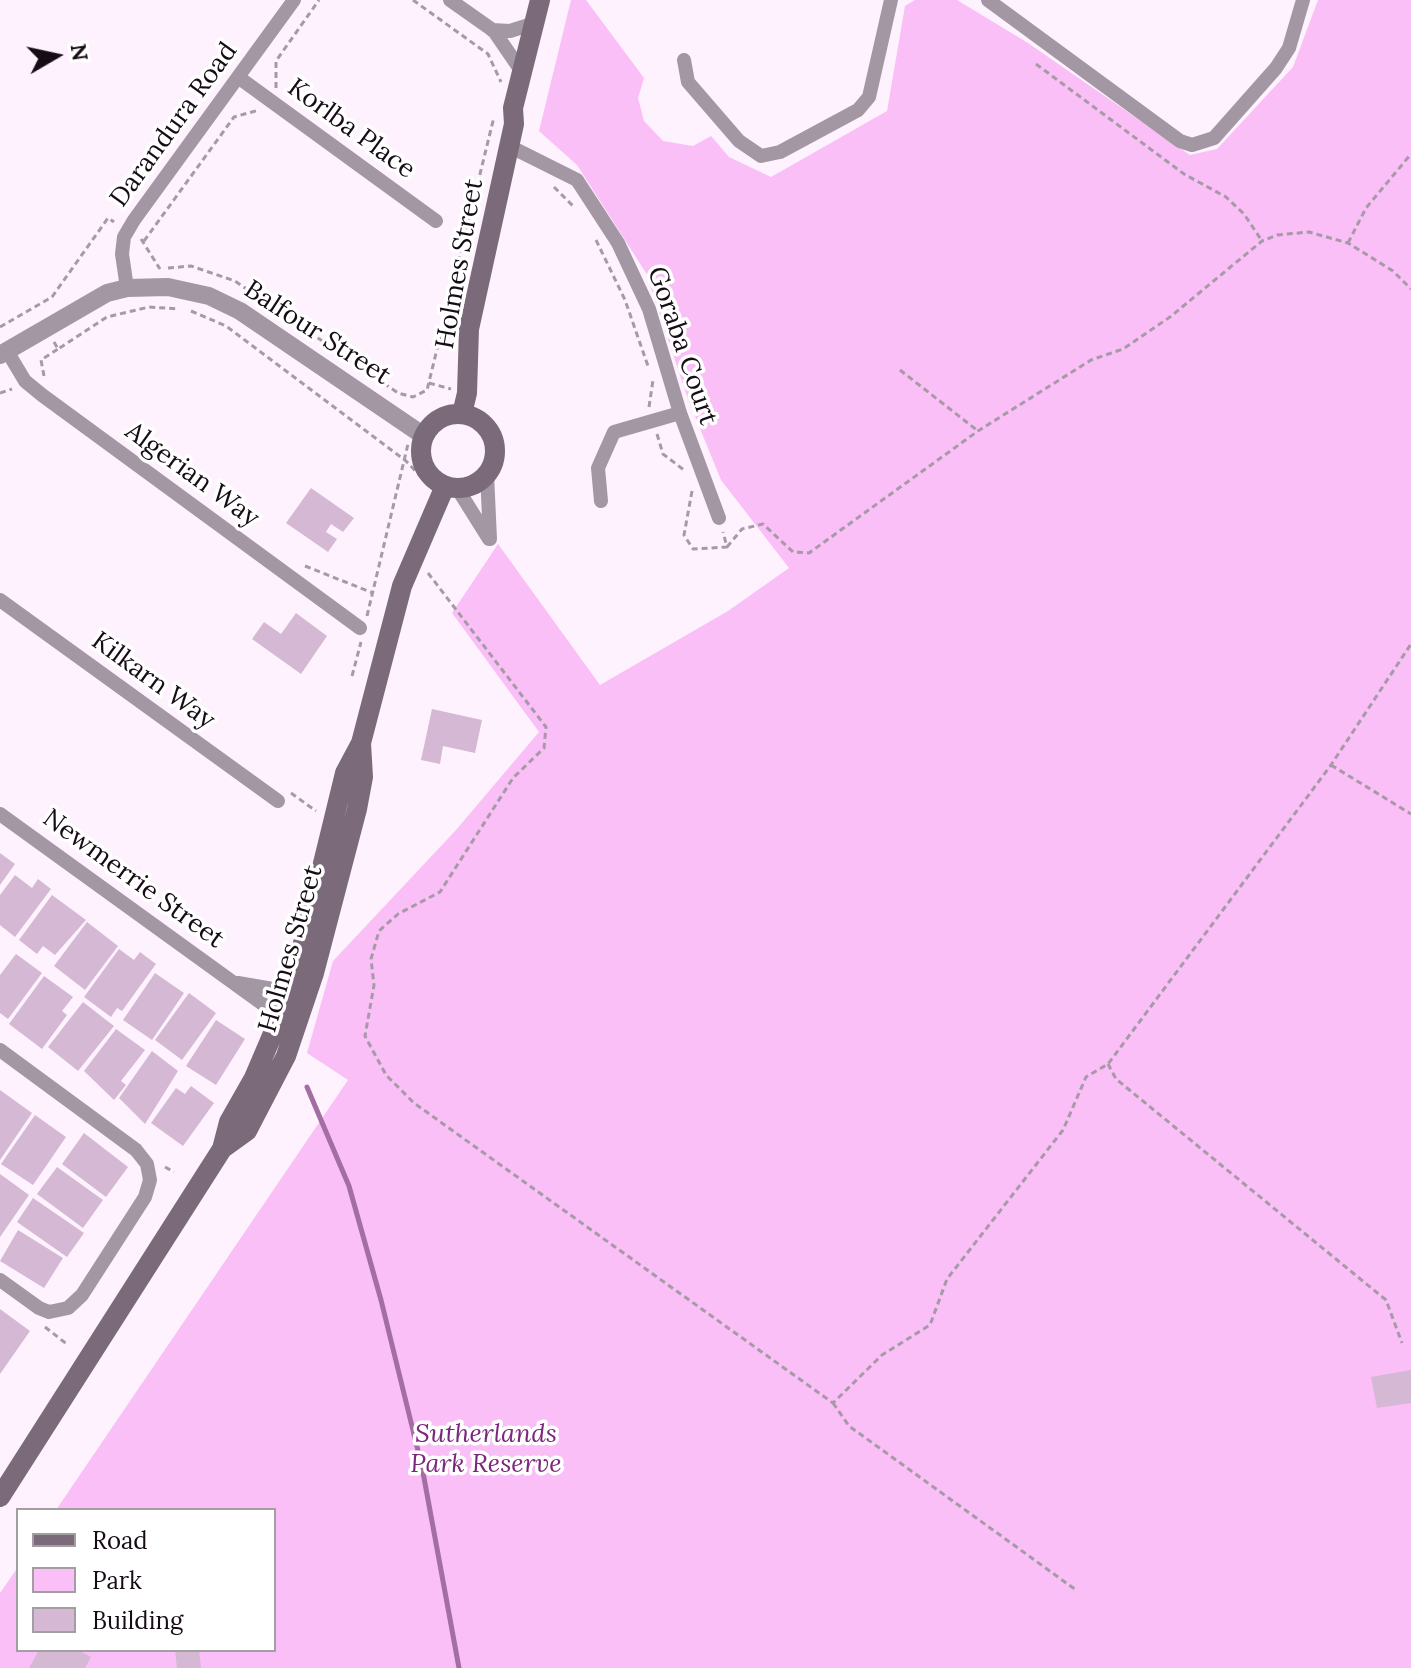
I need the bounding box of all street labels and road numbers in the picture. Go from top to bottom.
street label: Darandura Road [104,37,244,213]
street label: Korlba Place [281,72,421,186]
street label: Holmes Street [430,177,490,351]
street label: Goraba Court [640,263,724,429]
street label: Balfour Street [238,274,396,392]
street label: Algerian Way [119,416,265,534]
street label: Kilkarn Way [85,626,221,736]
street label: Newmerrie Street [36,803,230,955]
street label: Holmes Street [252,862,330,1036]

